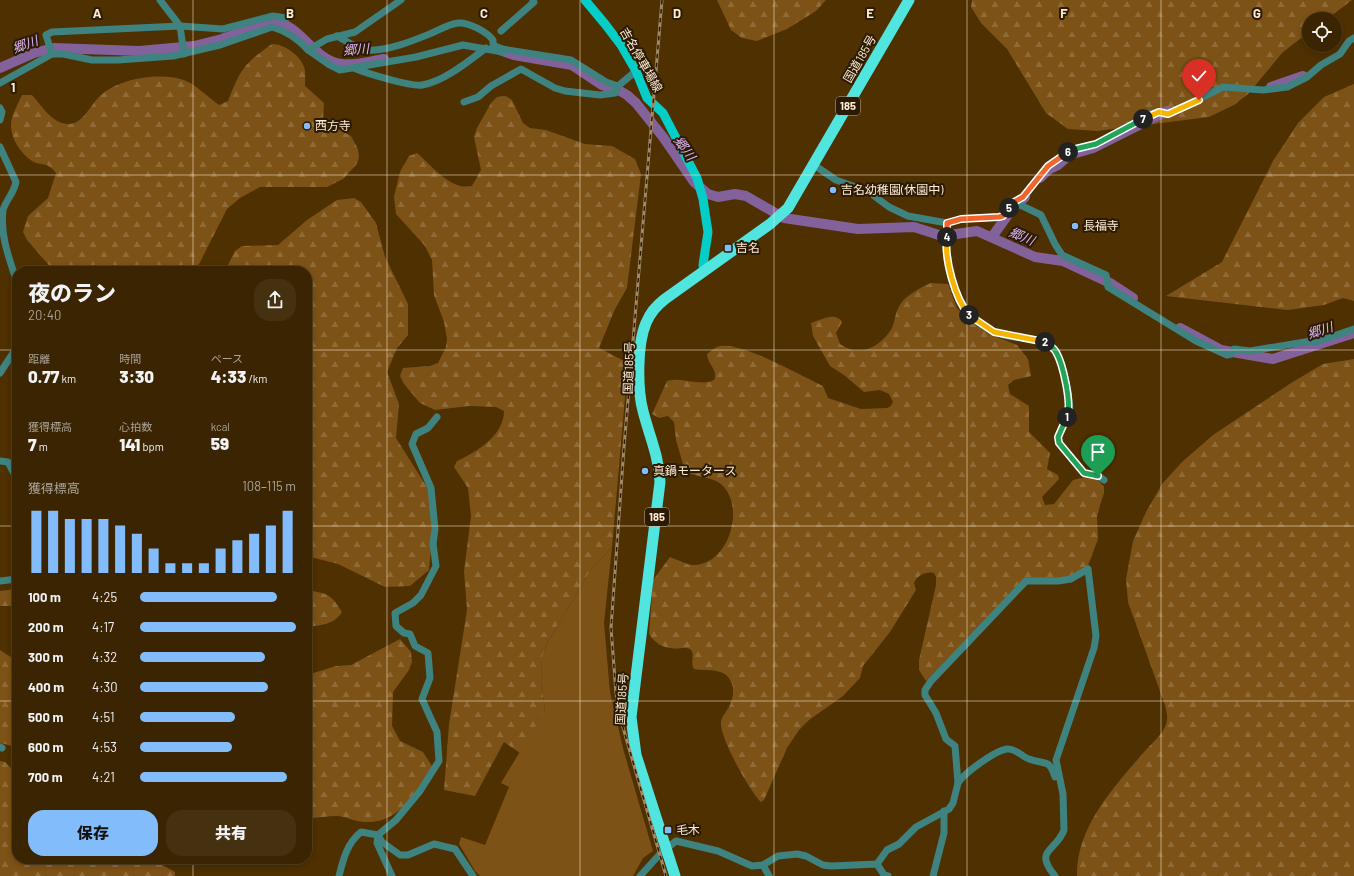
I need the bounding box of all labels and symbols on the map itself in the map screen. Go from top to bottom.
text: A [93,5,102,21]
text: B [286,5,294,21]
text: C [480,5,488,21]
text: D [673,5,681,21]
text: E [866,5,874,21]
text: F [1060,5,1068,21]
text: G [1253,5,1261,21]
street label: 吉名停車場線 [618,25,666,94]
water label: 郷川 [10,31,42,56]
street label: 国道185号 [840,32,878,85]
water label: 郷川 [342,40,372,58]
pin [1182,59,1216,100]
text: 1 [11,79,15,95]
road number: 185 [836,97,860,115]
pin: 7 [1133,109,1153,129]
place label: 西方寺 [315,118,351,132]
marker: 西方寺 [302,121,312,131]
water label: 郷川 [671,133,700,165]
pin: 6 [1058,142,1078,162]
place label: 吉名幼稚園(休園中) [841,182,944,196]
marker: 吉名幼稚園(休園中) [828,185,838,195]
pin: 5 [999,198,1019,218]
place label: 長福寺 [1083,218,1119,232]
marker: 長福寺 [1070,221,1080,231]
water label: 郷川 [1007,224,1039,249]
pin: 4 [937,227,957,247]
place label: 吉名 [736,240,760,254]
marker: 吉名 [723,243,733,253]
pin: 3 [959,305,979,325]
water label: 郷川 [1305,318,1337,342]
pin: 2 [1035,332,1055,352]
street label: 国道185号 [620,341,636,395]
pin: 1 [1057,407,1077,427]
pin [1081,435,1115,476]
place label: 真鍋モータース [653,463,736,477]
marker: 真鍋モータース [640,466,650,476]
road number: 185 [645,508,669,526]
street label: 国道185号 [612,672,630,726]
place label: 毛木 [676,822,700,836]
marker: 毛木 [663,825,673,835]

